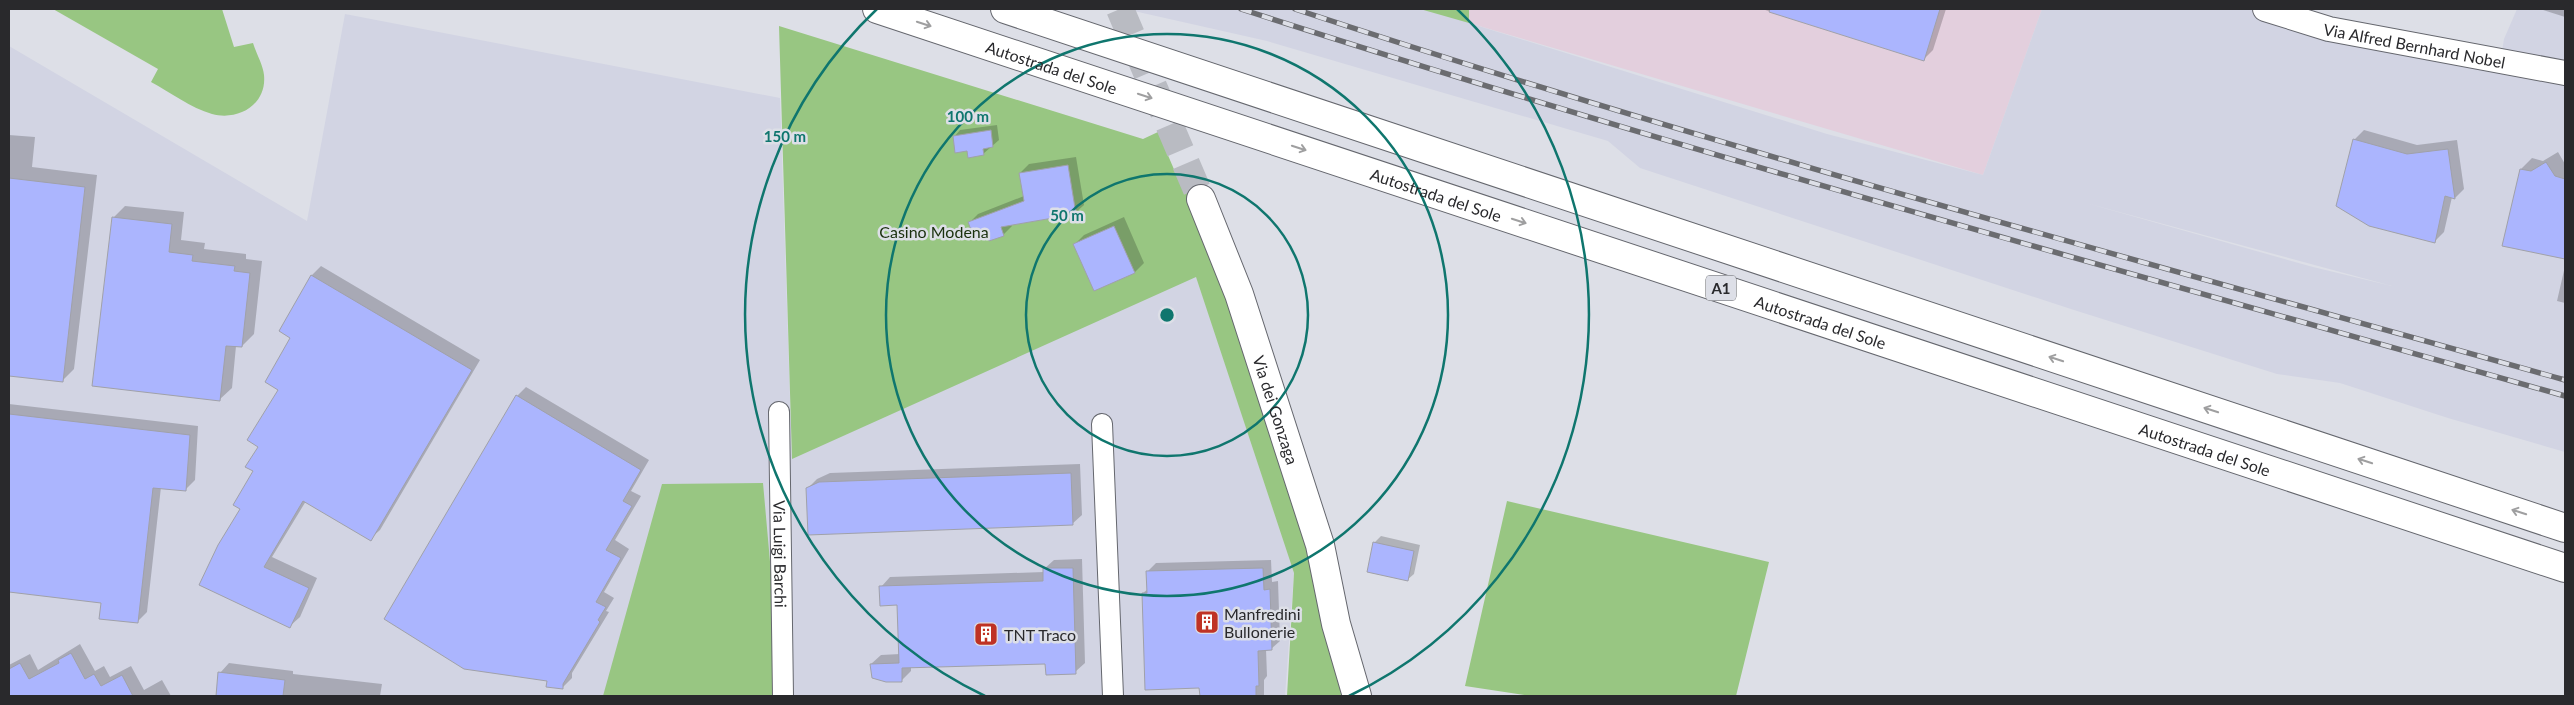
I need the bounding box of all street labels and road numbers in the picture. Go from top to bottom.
street label: Via Alfred Bernhard Nobel [2322,19,2507,71]
street label: Autostrada del Sole [984,36,1120,97]
street label: Autostrada del Sole [1368,164,1504,225]
road number: A1 [1706,276,1736,300]
street label: Autostrada del Sole [1753,291,1889,352]
street label: Via dei Gonzaga [1250,353,1303,467]
street label: Autostrada del Sole [2137,418,2273,479]
street label: Via Luigi Barchi [771,500,791,608]

